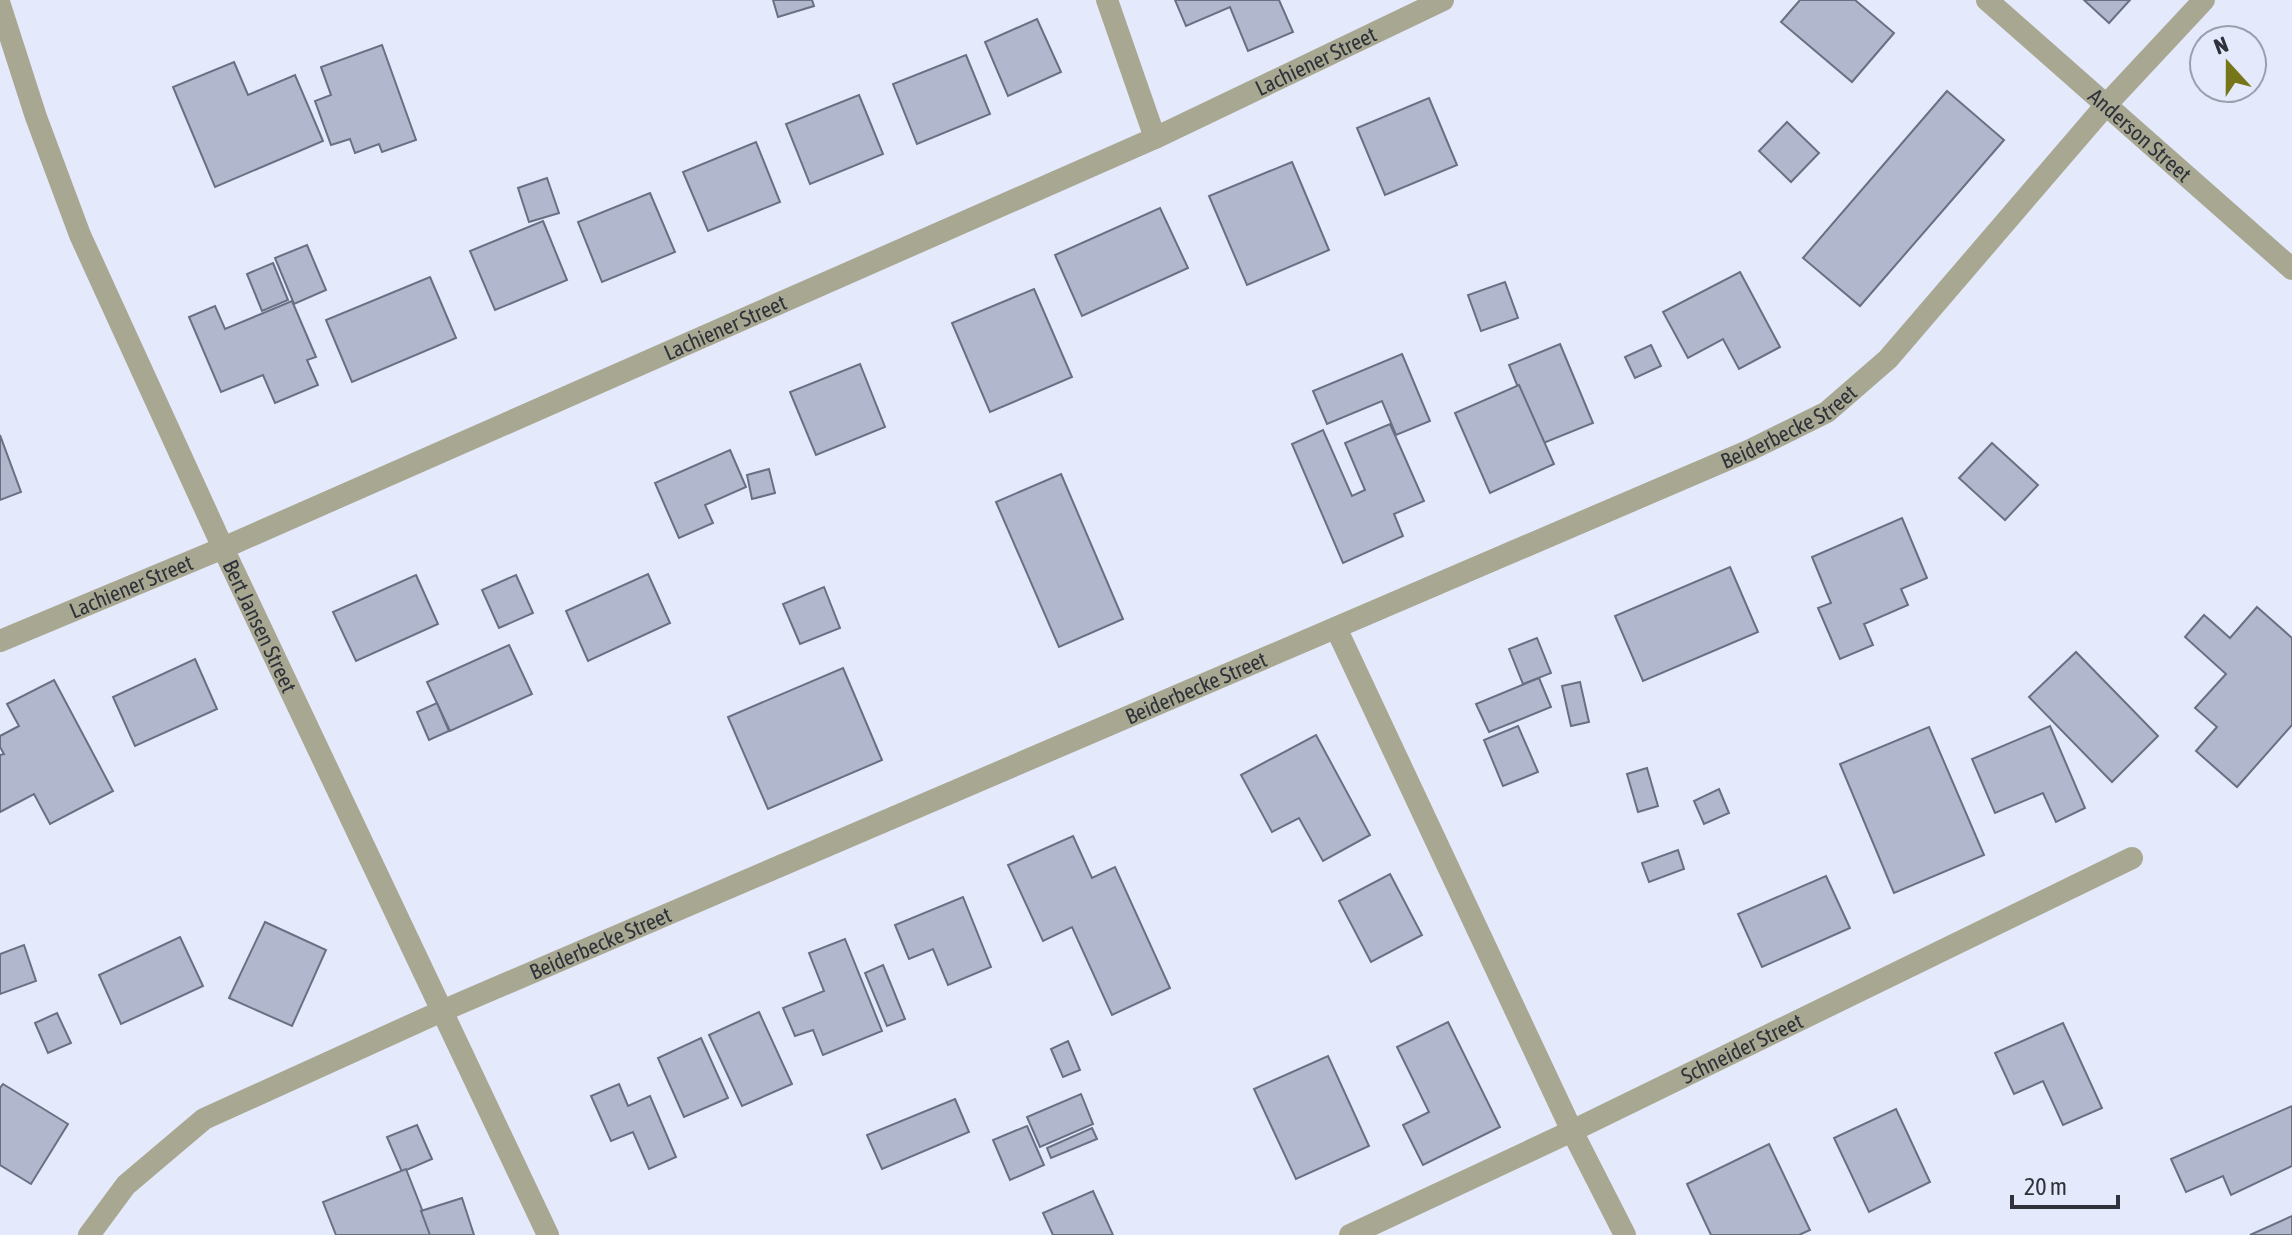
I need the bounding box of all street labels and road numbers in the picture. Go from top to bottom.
street label: Lachiener Street [1251,21,1380,101]
street label: Anderson Street [2083,83,2197,187]
street label: Lachiener Street [660,289,790,365]
street label: Beiderbecke Street [1717,379,1862,474]
street label: Lachiener Street [66,549,197,624]
street label: Bert Jansen Street [217,555,302,697]
street label: Beiderbecke Street [1121,646,1271,729]
street label: Beiderbecke Street [526,901,675,985]
street label: Schneider Street [1677,1008,1807,1089]

